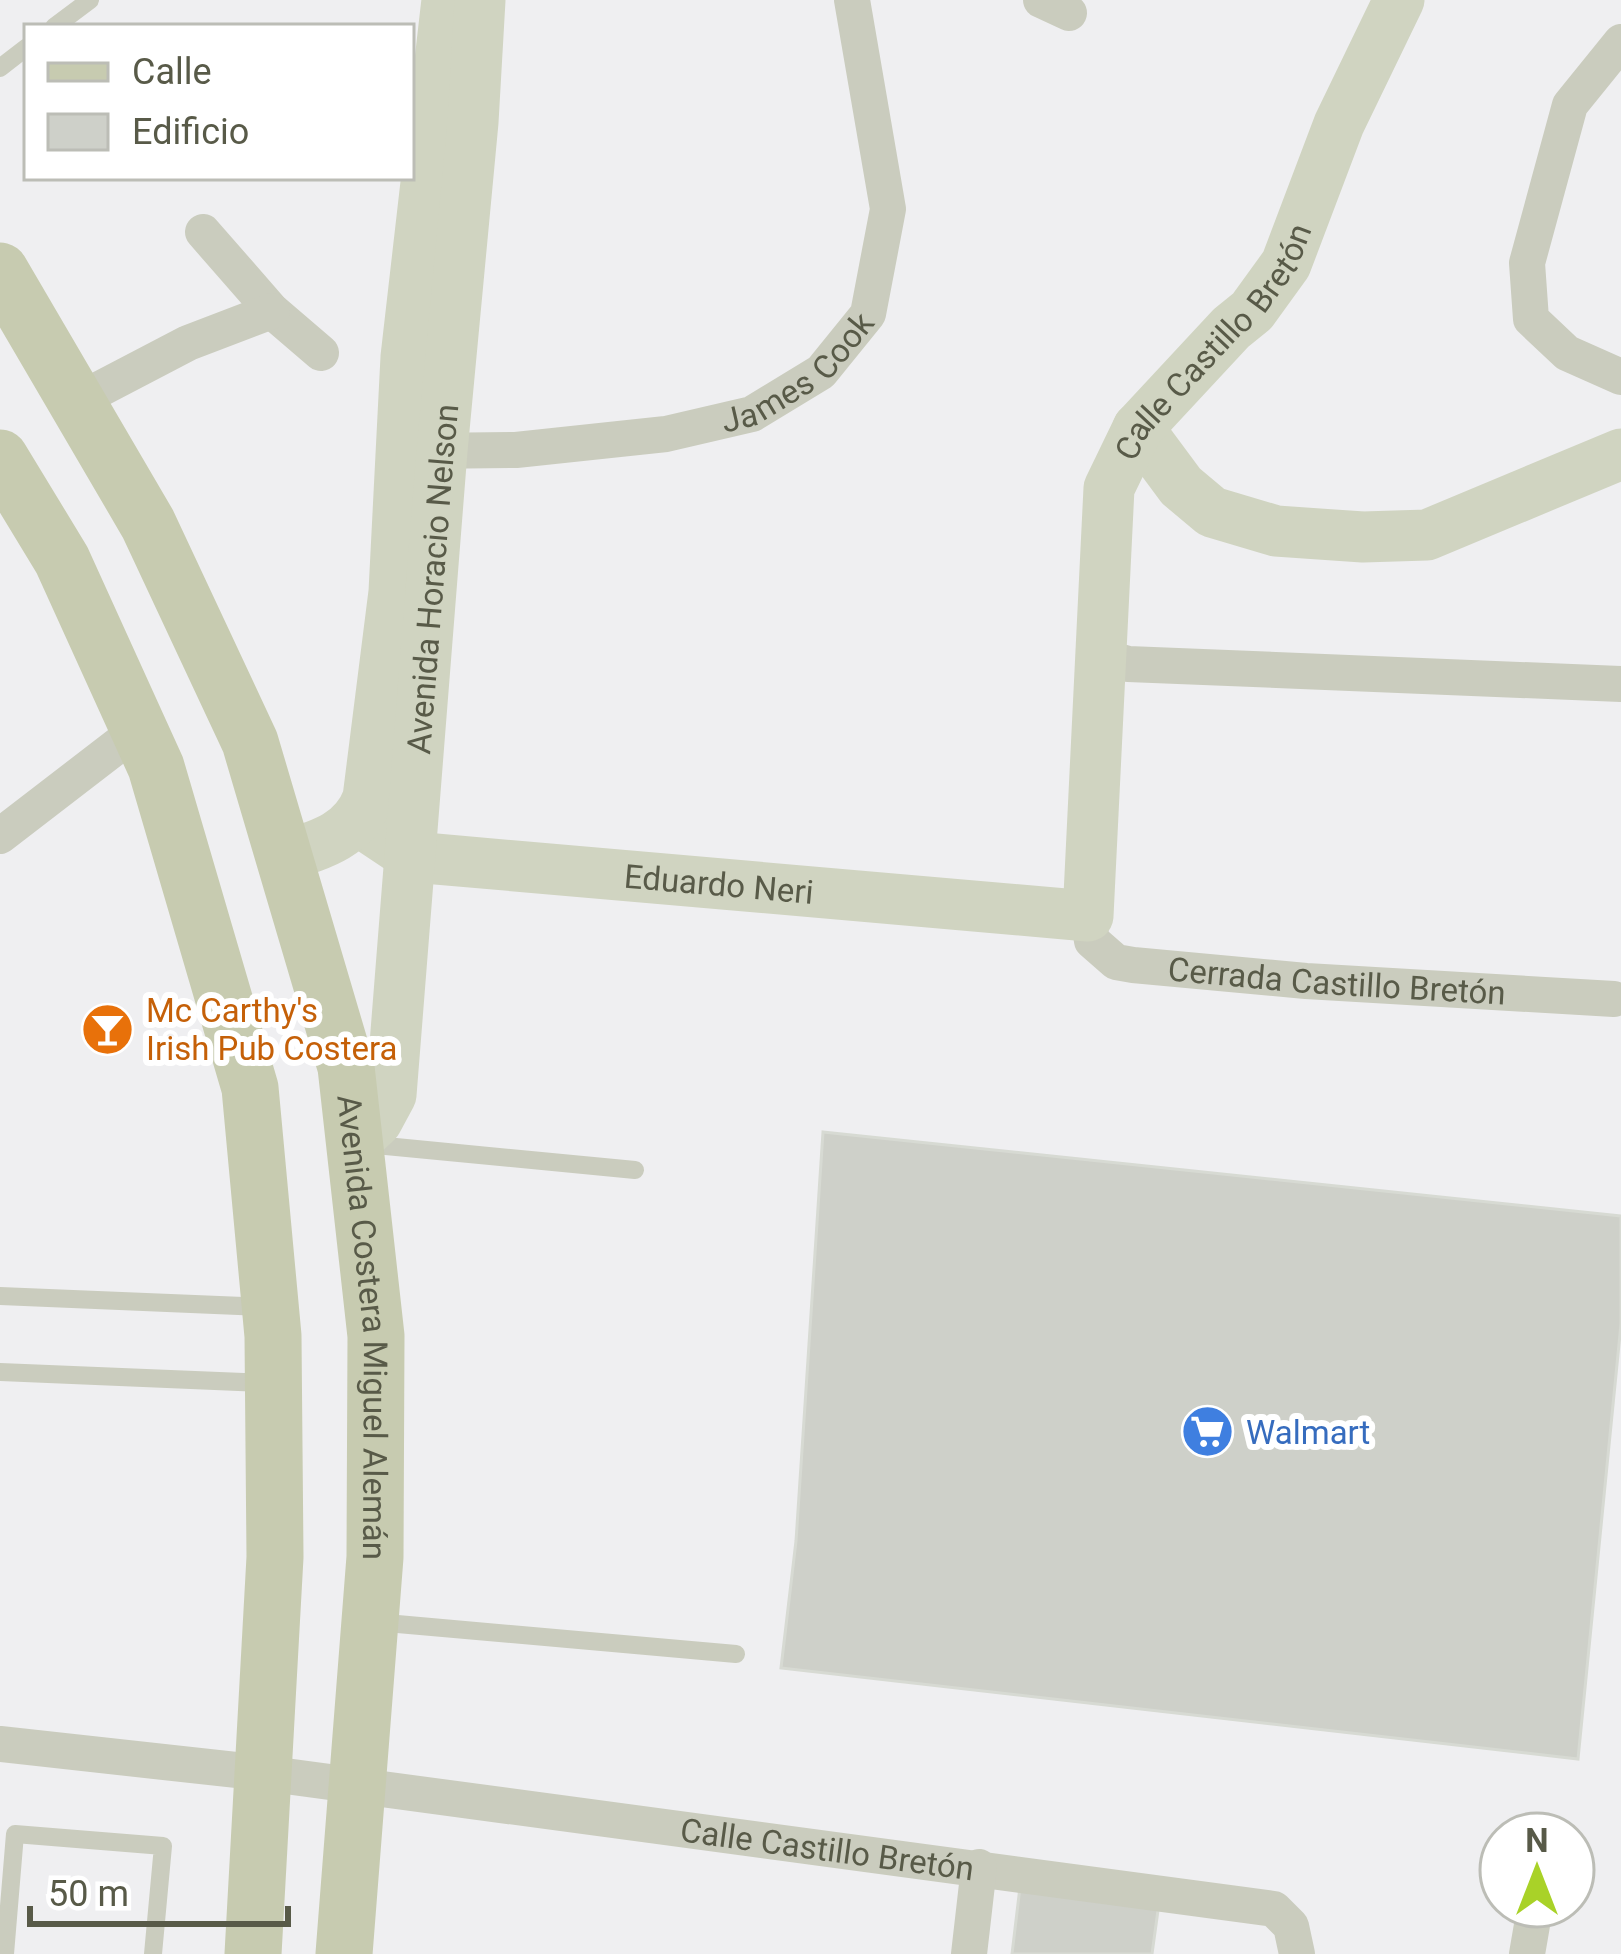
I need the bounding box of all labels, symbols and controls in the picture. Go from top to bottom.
legend [24,24,414,180]
text: Calle [132,51,212,93]
text: Edificio [132,111,249,153]
street label: Calle Castillo Bretón [1106,218,1319,466]
street label: James Cook [717,304,882,440]
street label: Avenida Horacio Nelson [399,402,466,756]
street label: Eduardo Neri [623,856,815,911]
street label: Cerrada Castillo Bretón [1166,949,1507,1012]
place label: Mc Carthy's Irish Pub Costera [146,991,397,1068]
bar icon: Mc Carthy's Irish Pub Costera [79,1001,135,1057]
street label: Avenida Costera Miguel Alemán [330,1093,396,1560]
supermarket icon: Walmart [1179,1404,1235,1460]
place label: Walmart [1246,1413,1370,1452]
street label: Calle Castillo Bretón [678,1810,977,1888]
north arrow [1477,1810,1597,1930]
text: N [1525,1821,1549,1860]
scale bar [30,1852,288,1926]
text: 50 m [48,1873,129,1915]

